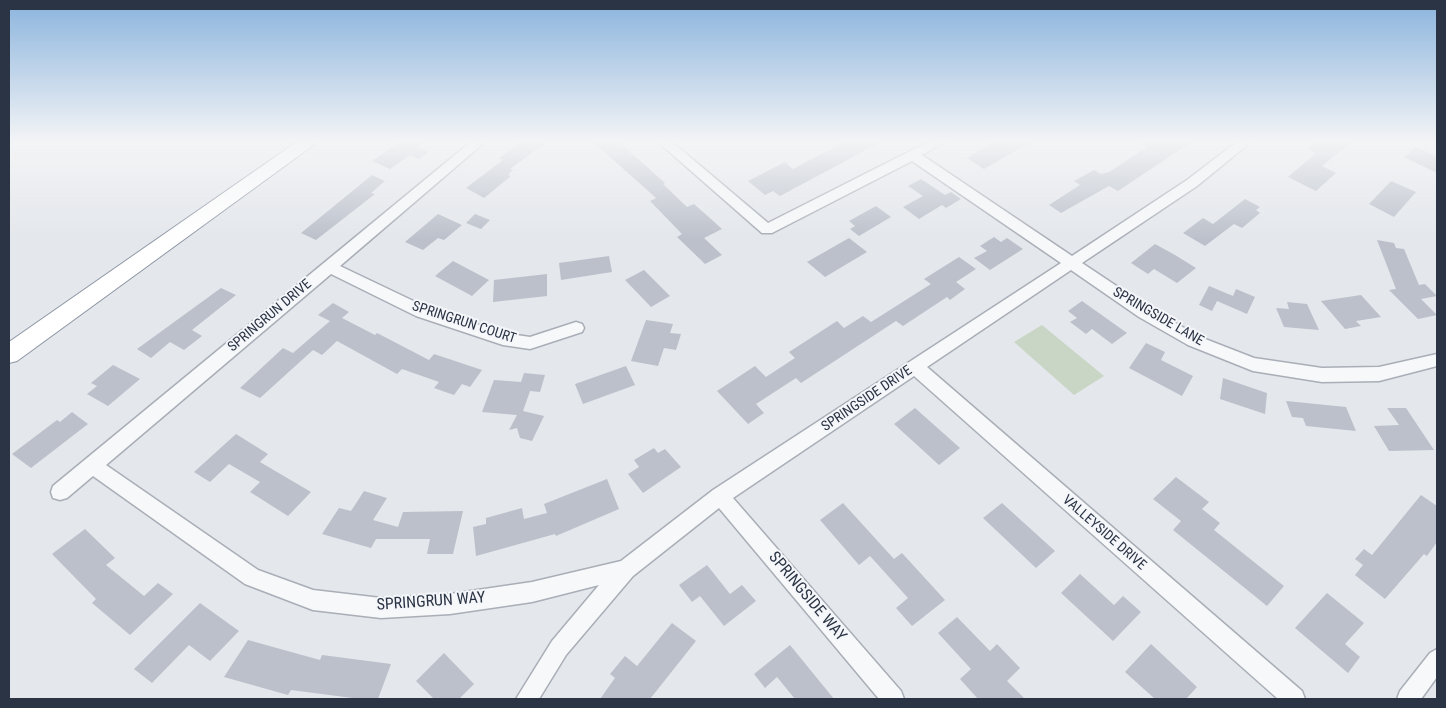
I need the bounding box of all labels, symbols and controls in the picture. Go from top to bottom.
street label: SPRINGRUN DRIVE [225,276,315,356]
street label: SPRINGSIDE LANE [1109,284,1207,350]
street label: SPRINGRUN COURT [410,298,518,348]
street label: SPRINGSIDE DRIVE [819,363,915,435]
street label: VALLEYSIDE DRIVE [1059,492,1149,574]
street label: SPRINGSIDE WAY [764,548,850,646]
street label: SPRINGRUN WAY [376,589,486,615]

